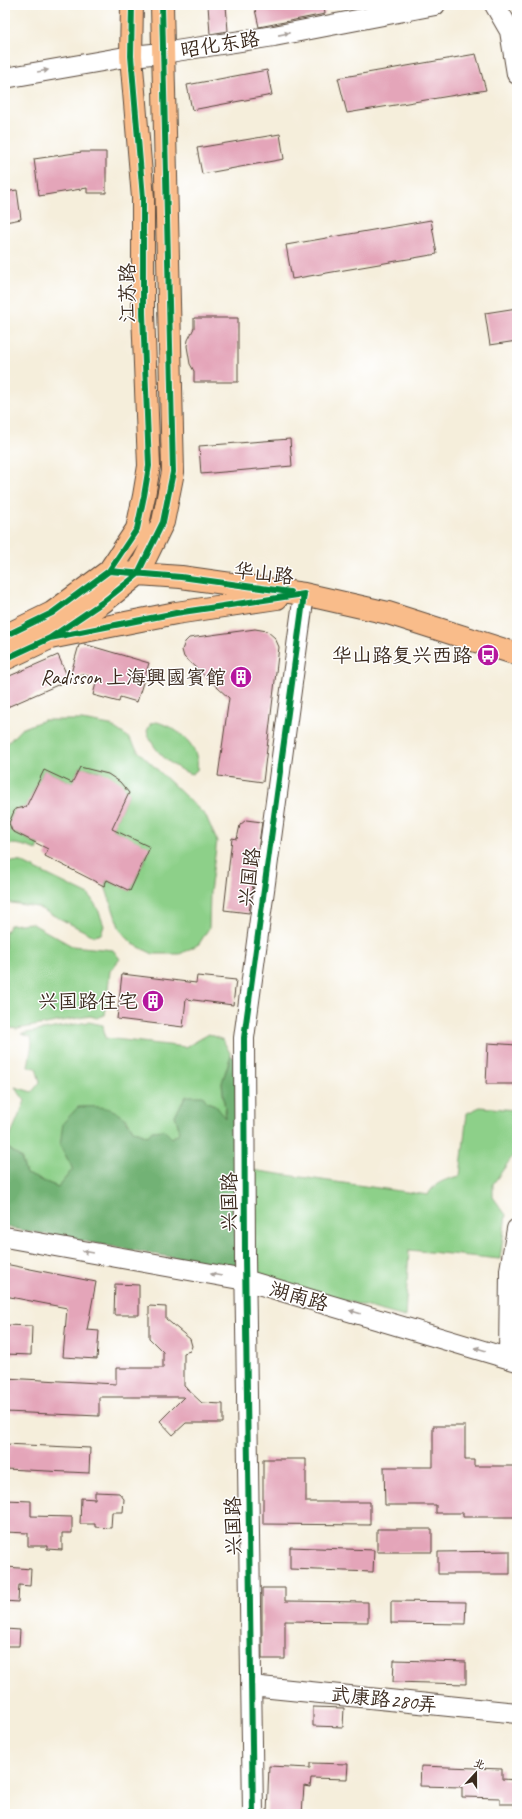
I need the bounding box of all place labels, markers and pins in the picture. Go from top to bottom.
bus stop icon: 华山路复兴西路 [475,642,501,668]
place label: 华山路复兴西路 [332,643,473,668]
building icon: Radisson 上海興國賓館 [228,664,254,690]
place label: Radisson 上海興國賓館 [41,665,226,690]
building icon: 兴国路住宅 [140,988,166,1014]
place label: 兴国路住宅 [38,989,138,1014]

